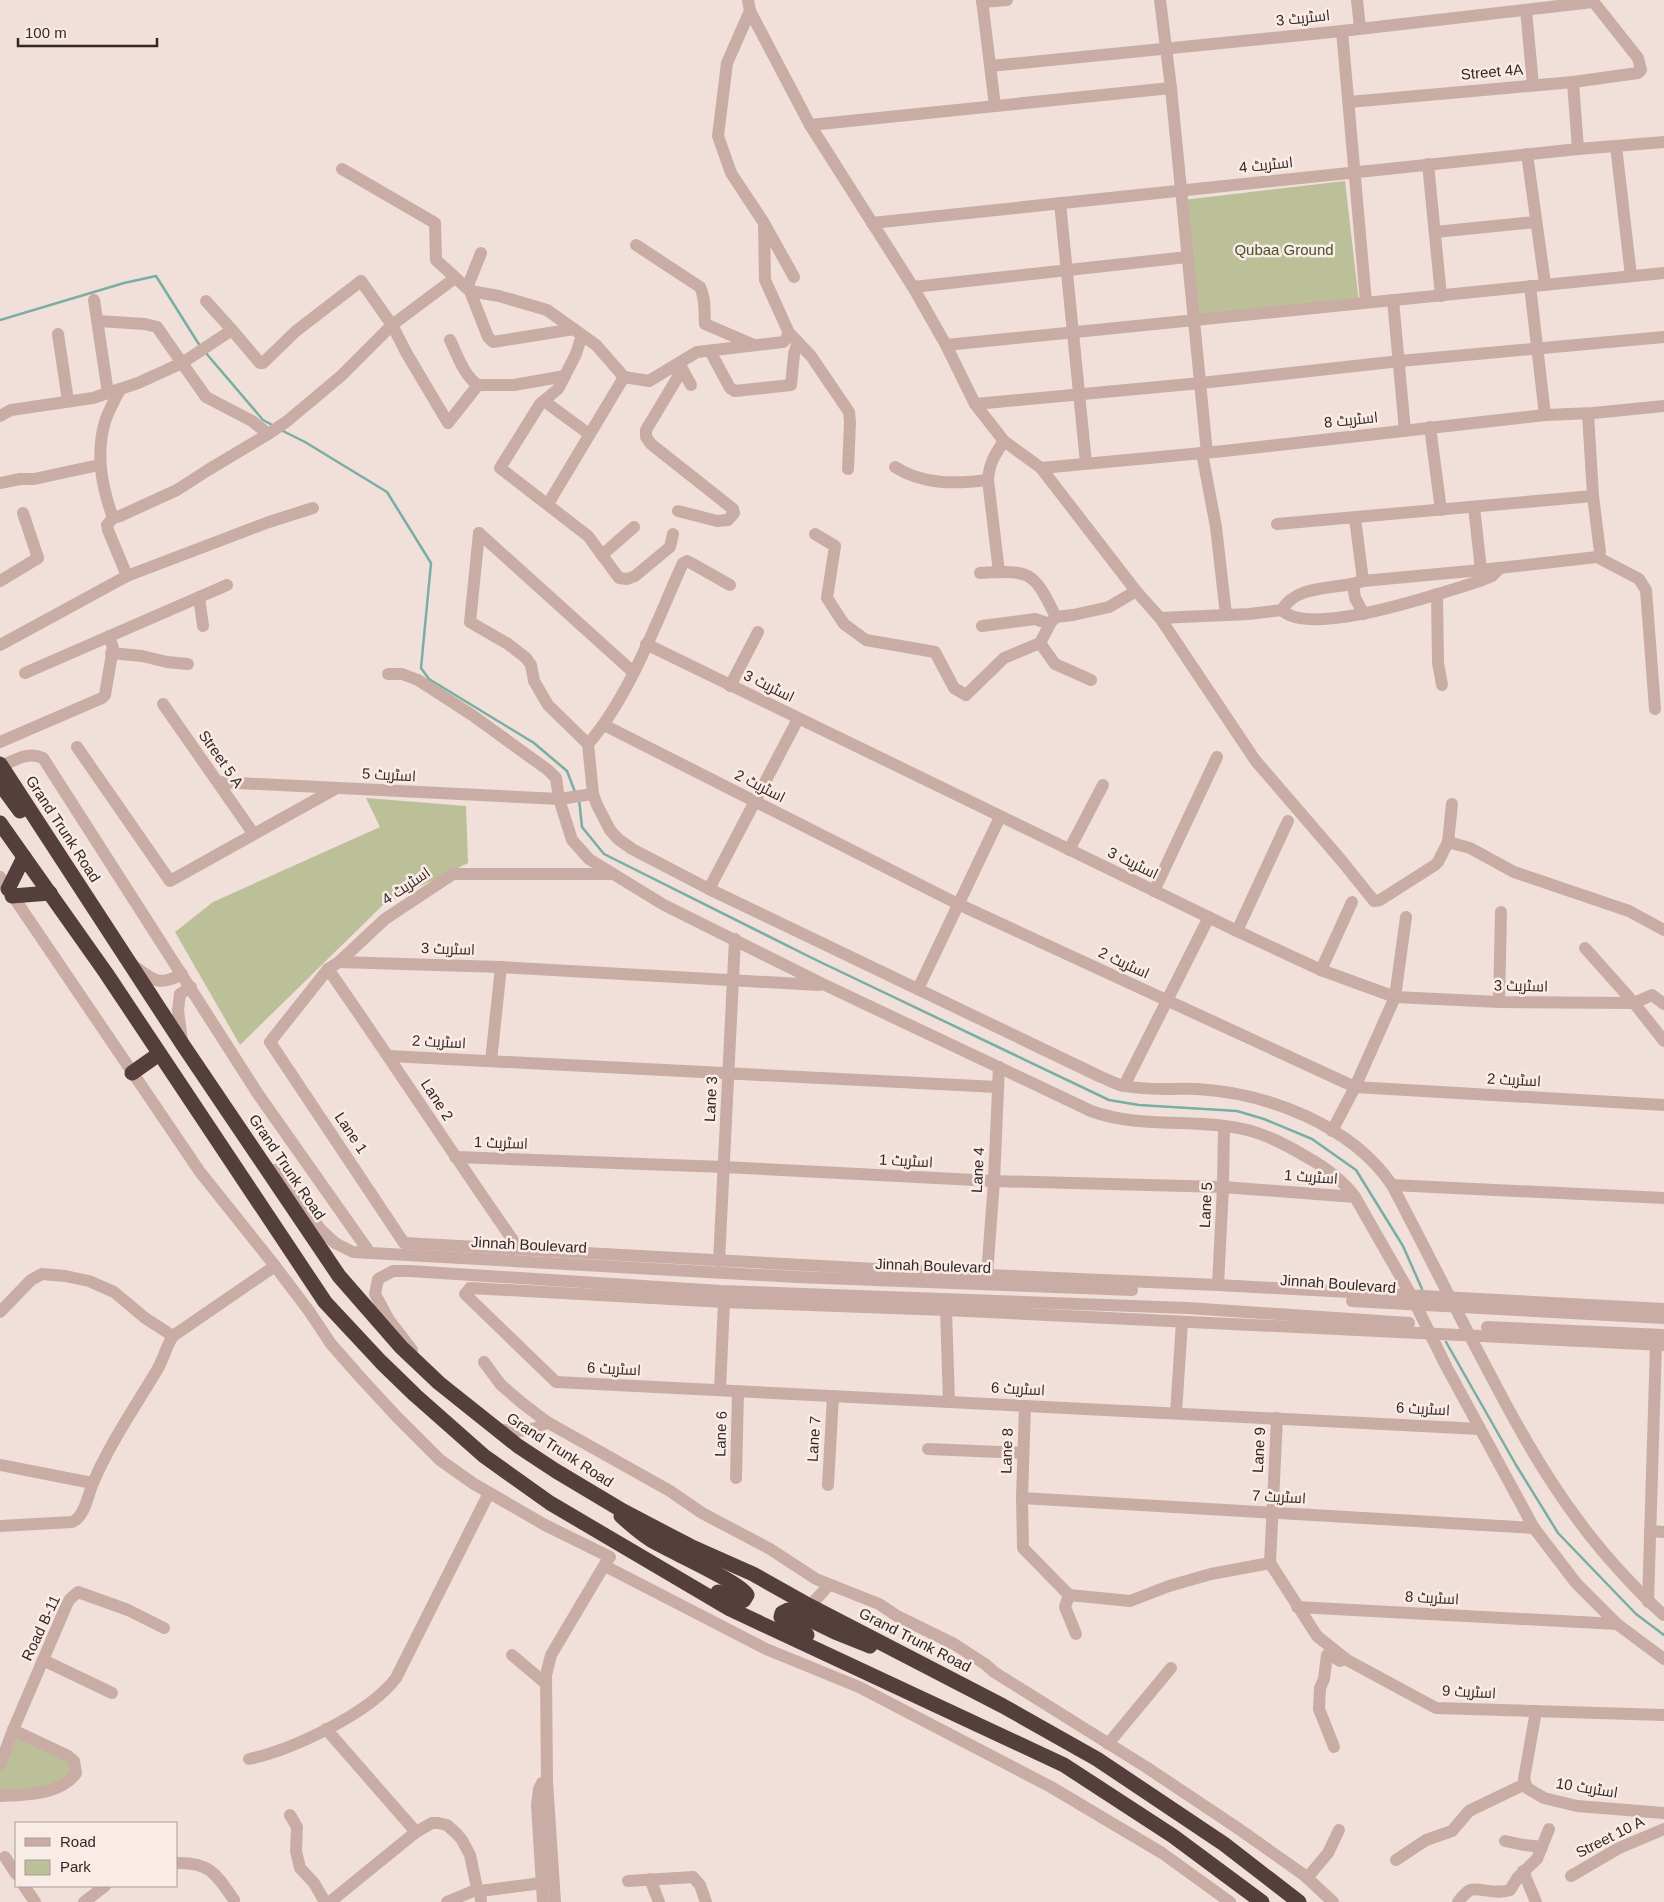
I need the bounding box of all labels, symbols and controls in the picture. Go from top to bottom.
street label: اسٹریٹ 3 [1275,6,1331,30]
scale bar [18,15,156,47]
text: 100 m [25,24,67,41]
street label: Street 4A [1460,60,1524,83]
street label: اسٹریٹ 4 [1238,153,1294,177]
park label: Qubaa Ground [1234,241,1334,258]
street label: اسٹریٹ 8 [1323,408,1379,432]
street label: اسٹریٹ 3 [741,666,797,706]
street label: Street 5 A [196,727,247,791]
street label: اسٹریٹ 5 [362,765,416,785]
street label: اسٹریٹ 2 [732,766,788,806]
street label: Grand Trunk Road [23,772,104,885]
street label: اسٹریٹ 3 [1105,843,1161,883]
street label: اسٹریٹ 4 [379,863,433,909]
street label: اسٹریٹ 3 [421,939,475,959]
street label: اسٹریٹ 2 [1096,943,1152,983]
street label: اسٹریٹ 3 [1494,977,1548,995]
street label: اسٹریٹ 2 [412,1032,466,1052]
street label: اسٹریٹ 2 [1487,1070,1541,1090]
street label: Lane 2 [418,1076,457,1124]
street label: Lane 3 [701,1076,720,1122]
street label: Lane 1 [332,1109,371,1156]
street label: Grand Trunk Road [246,1111,329,1223]
street label: اسٹریٹ 1 [474,1133,528,1153]
street label: Lane 4 [968,1147,987,1193]
street label: اسٹریٹ 1 [879,1151,933,1171]
street label: اسٹریٹ 1 [1283,1166,1339,1188]
street label: Lane 5 [1196,1182,1215,1228]
street label: Jinnah Boulevard [471,1233,587,1256]
street label: Jinnah Boulevard [875,1255,991,1276]
street label: Jinnah Boulevard [1280,1271,1396,1296]
street label: اسٹریٹ 6 [587,1359,641,1379]
street label: اسٹریٹ 6 [991,1379,1045,1399]
street label: اسٹریٹ 6 [1396,1399,1450,1419]
street label: Grand Trunk Road [504,1409,617,1490]
street label: Lane 6 [711,1411,730,1457]
street label: Lane 7 [803,1415,824,1462]
street label: Lane 9 [1249,1427,1268,1473]
street label: Lane 8 [997,1428,1016,1474]
street label: اسٹریٹ 7 [1252,1487,1306,1507]
street label: اسٹریٹ 8 [1405,1588,1459,1608]
street label: Road B-11 [18,1592,63,1663]
street label: Grand Trunk Road [856,1604,974,1675]
street label: اسٹریٹ 9 [1442,1682,1496,1702]
street label: اسٹریٹ 10 [1555,1774,1619,1802]
street label: Street 10 A [1573,1812,1647,1861]
legend [15,1822,178,1887]
text: Road [60,1833,96,1850]
text: Park [60,1858,91,1875]

